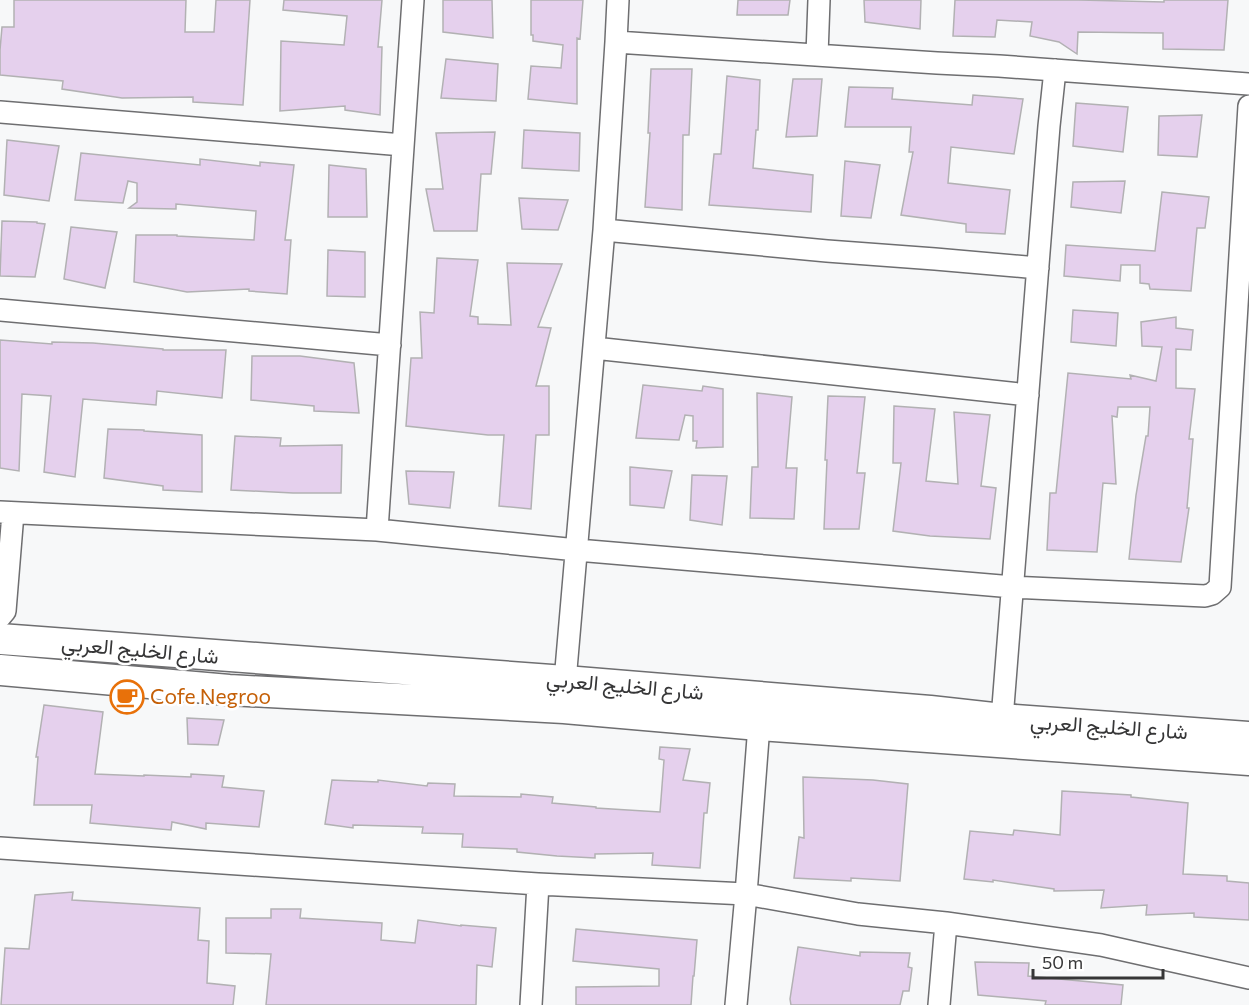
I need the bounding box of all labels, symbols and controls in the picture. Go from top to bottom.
street label: شارع الخليج العربي [60,629,220,674]
street label: شارع الخليج العربي [545,665,705,710]
cafe icon: Cofe Negroo [109,679,145,715]
place label: Cofe Negroo [150,683,271,708]
street label: شارع الخليج العربي [1029,708,1189,749]
scale bar [1033,942,1164,980]
text: 50 m [1042,951,1083,973]

